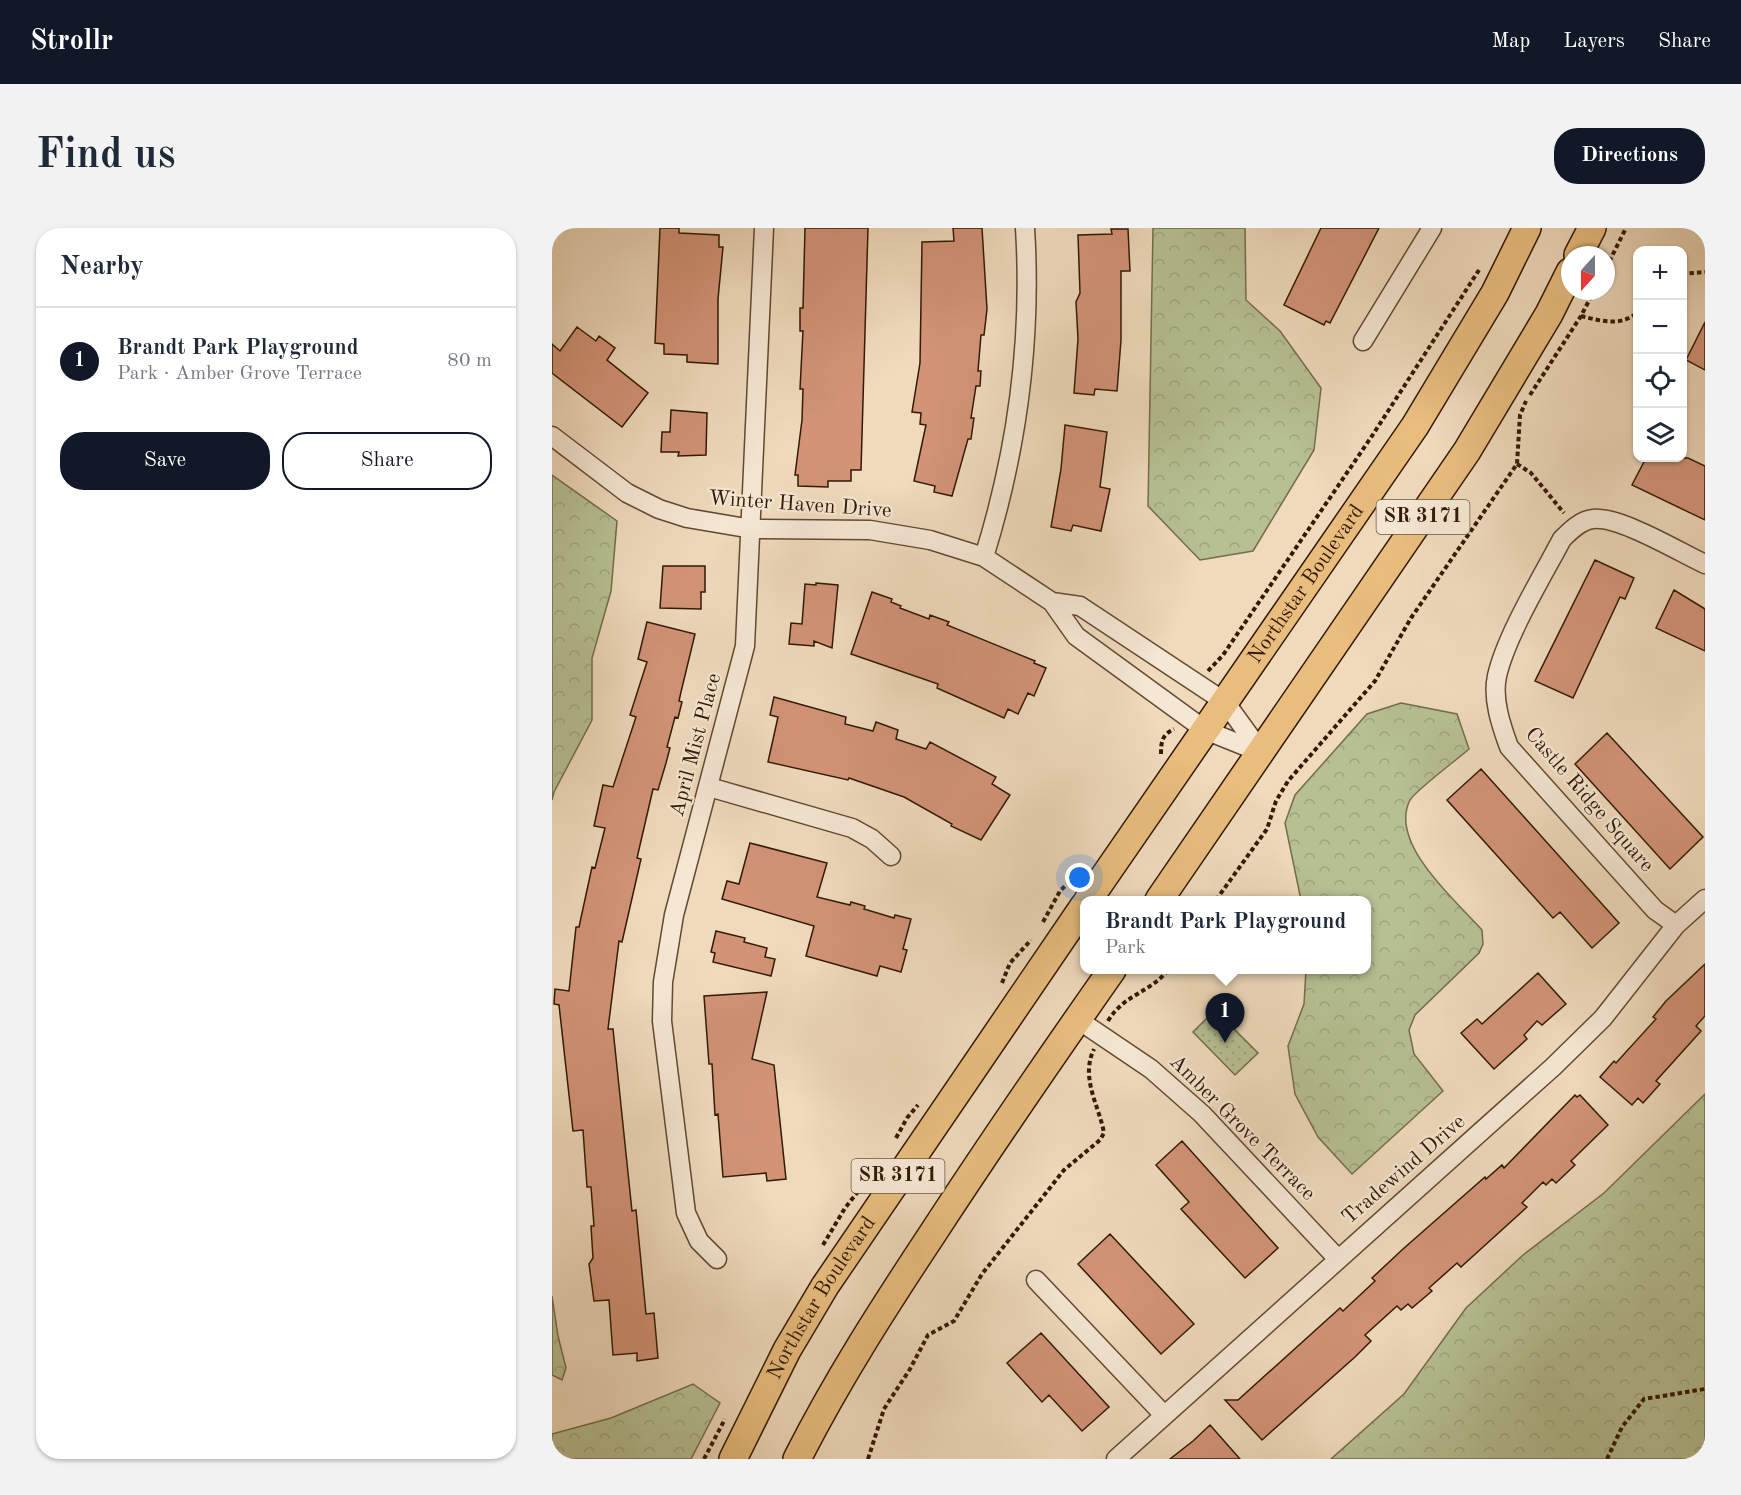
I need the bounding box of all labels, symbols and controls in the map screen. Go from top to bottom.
text: Strollr [30,28,113,56]
text: Map [1491,31,1530,52]
text: Layers [1563,31,1625,52]
text: Share [1658,31,1711,52]
button: Directions [1554,128,1705,184]
text: Find us [36,135,175,177]
north arrow [1561,246,1615,300]
map controls [1633,246,1687,462]
button: + [1633,246,1687,300]
text: Nearby [60,254,144,280]
button: − [1633,300,1687,354]
text: Brandt Park Playground [117,337,359,359]
text: 1 [74,351,85,371]
text: 80 m [447,351,492,371]
button: locate [1633,354,1687,408]
text: Park · Amber Grove Terrace [117,364,362,384]
button: layers [1633,408,1687,462]
button: Save [60,432,270,490]
button: Share [282,432,492,490]
street label: Winter Haven Drive [708,488,892,522]
road number: SR 3171 [1376,500,1470,534]
street label: Northstar Boulevard [1244,501,1368,667]
street label: April Mist Place [667,671,725,819]
street label: Castle Ridge Square [1521,724,1657,876]
your location [1065,863,1094,892]
popup [1080,896,1371,974]
text: Brandt Park Playground [1105,911,1346,933]
text: Park [1105,938,1146,958]
pin: 1 [1206,994,1244,1043]
street label: Amber Grove Terrace [1165,1051,1319,1205]
street label: Tradewind Drive [1339,1111,1469,1229]
road number: SR 3171 [852,1159,944,1193]
street label: Northstar Boulevard [764,1213,880,1383]

